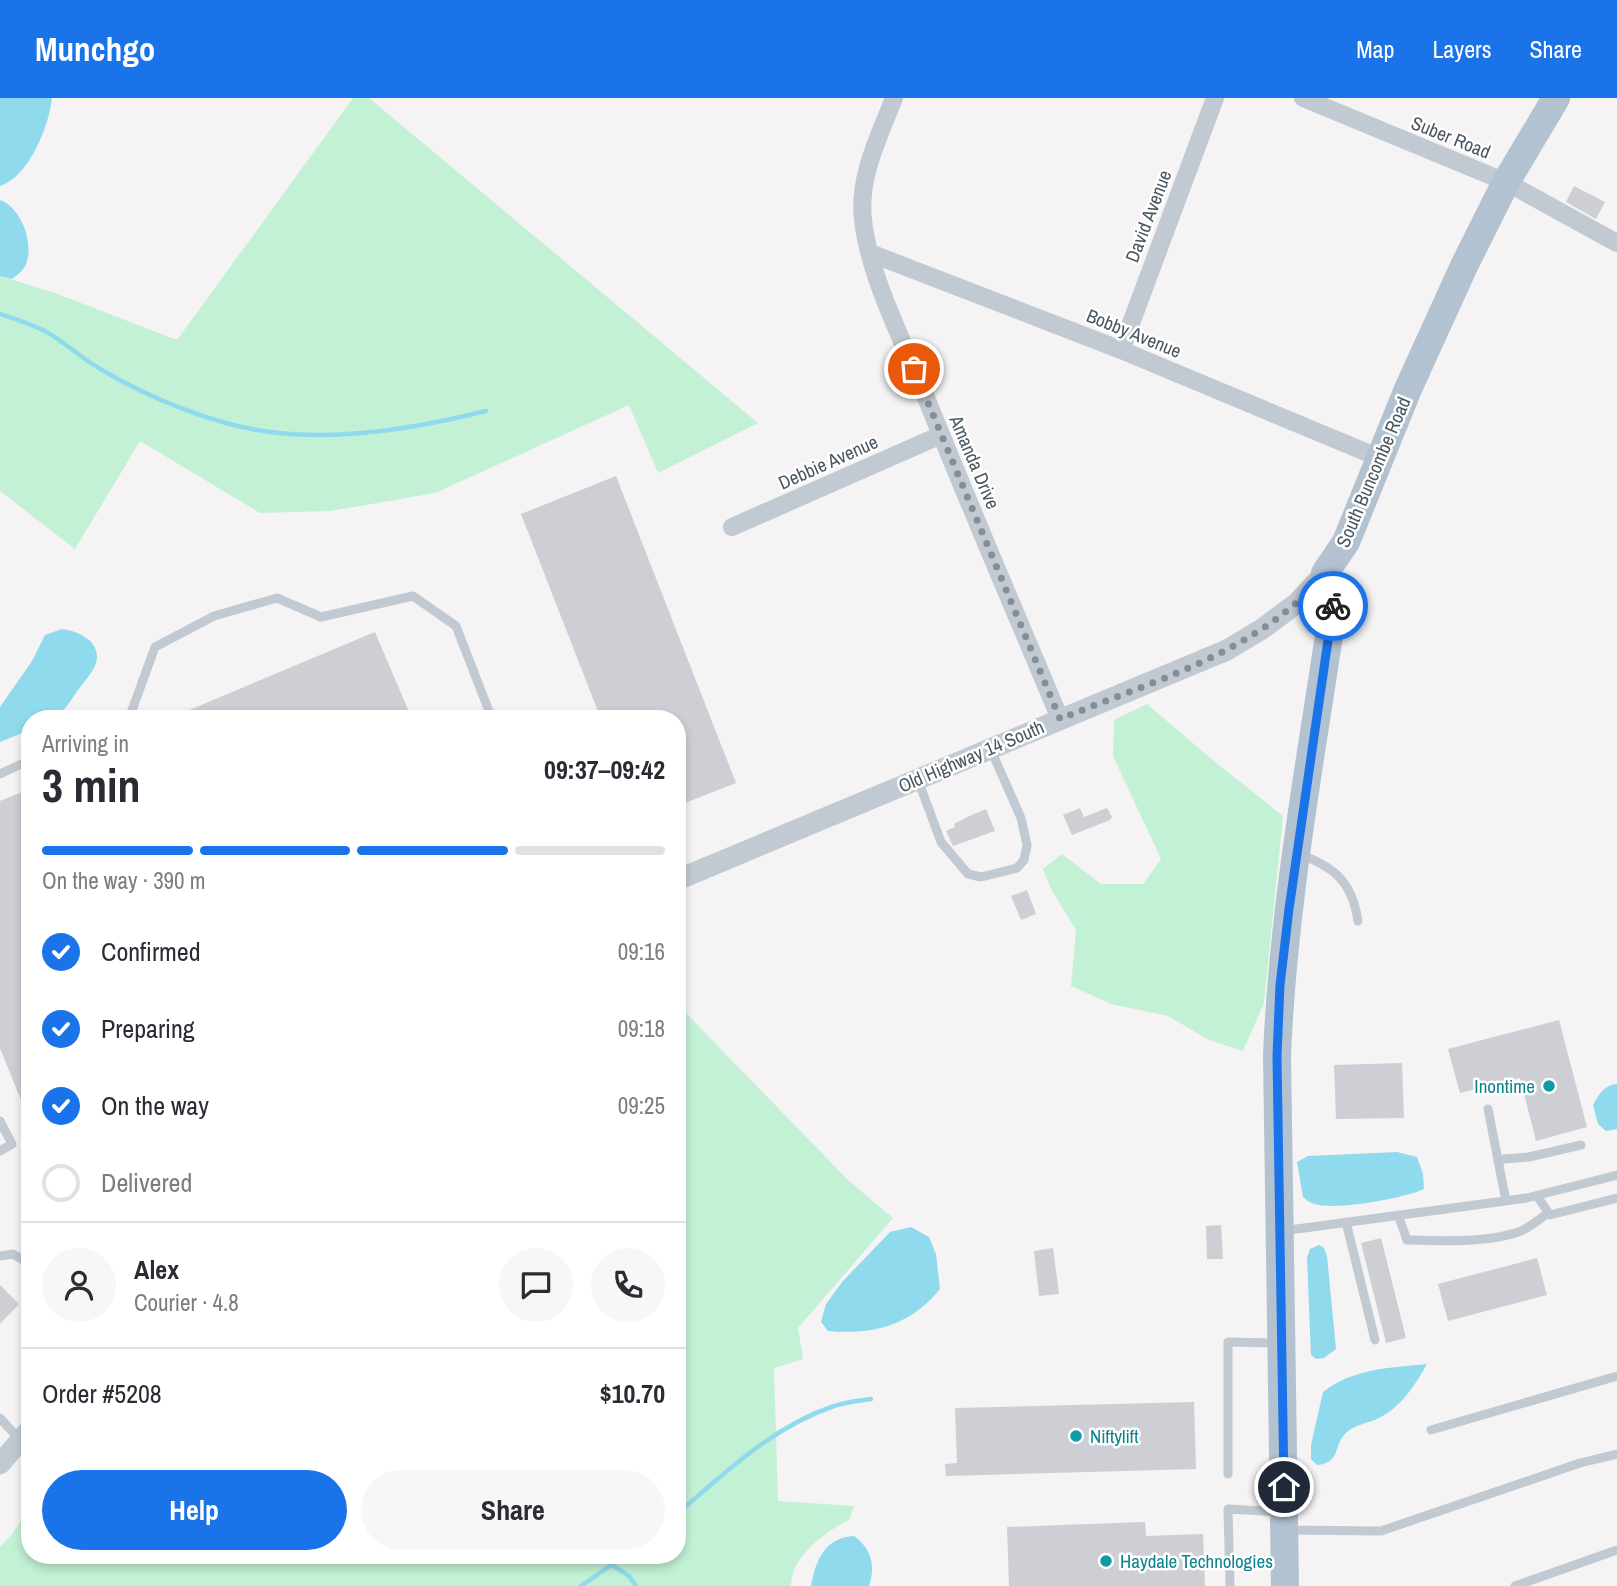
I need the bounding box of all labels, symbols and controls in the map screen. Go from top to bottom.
text: Munchgo [35,27,155,71]
text: Map [1356,33,1394,65]
text: Layers [1432,33,1491,65]
text: Share [1529,33,1582,65]
street label: Suber Road [1408,109,1494,165]
street label: David Avenue [1119,166,1177,266]
street label: Bobby Avenue [1083,302,1185,364]
pin [884,339,944,399]
icon: bag [895,350,933,388]
street label: South Buncombe Road [1330,393,1416,551]
street label: Amanda Drive [943,410,1006,513]
street label: Debbie Avenue [774,429,882,495]
courier [1298,571,1368,641]
icon: bike [1314,587,1352,625]
street label: Old Highway 14 South [894,714,1048,798]
text: Arriving in [42,728,129,759]
text: 09:37–09:42 [544,752,665,787]
text: 3 min [42,754,141,816]
text: On the way · 390 m [42,865,206,896]
icon: check [42,933,80,971]
text: Confirmed [101,934,201,969]
text: 09:16 [618,936,665,967]
icon: check [42,1010,80,1048]
text: Preparing [101,1011,195,1046]
text: 09:18 [618,1013,665,1044]
place label: Inontime [1474,1073,1535,1099]
marker: Inontime [1541,1078,1557,1094]
icon: check [42,1087,80,1125]
text: On the way [101,1088,209,1123]
text: 09:25 [618,1090,665,1121]
text: Delivered [101,1165,192,1200]
button: person [42,1248,116,1322]
button: chat [499,1248,573,1322]
button: phone [591,1248,665,1322]
text: Alex [134,1252,179,1287]
text: Courier · 4.8 [134,1287,239,1318]
text: Order #5208 [42,1376,162,1411]
text: $10.70 [600,1376,665,1411]
place label: Niftylift [1090,1423,1139,1449]
marker: Niftylift [1068,1428,1084,1444]
pin [1254,1457,1314,1517]
icon: home [1265,1468,1303,1506]
button: Help [42,1470,347,1550]
button: Share [361,1470,665,1550]
place label: Haydale Technologies [1120,1548,1273,1574]
marker: Haydale Technologies [1098,1553,1114,1569]

